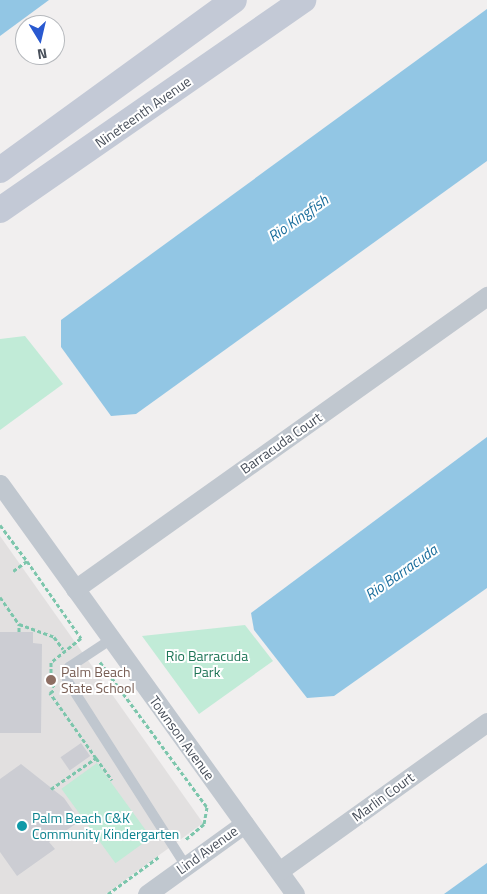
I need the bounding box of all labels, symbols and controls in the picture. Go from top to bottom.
north arrow [15,15,65,65]
text: N [36,43,49,65]
street label: Nineteenth Avenue [92,73,194,151]
water label: Rio Kingfish [264,191,332,245]
street label: Barracuda Court [237,409,325,477]
water label: Rio Barracuda [362,541,440,603]
park label: Rio Barracuda Park [166,648,248,680]
place label: Palm Beach State School [61,664,135,696]
marker: Palm Beach State School [45,674,57,686]
street label: Townson Avenue [146,693,218,783]
street label: Marlin Court [349,769,417,825]
place label: Palm Beach C&K Community Kindergarten [32,810,179,842]
marker: Palm Beach C&K Community Kindergarten [16,820,28,832]
street label: Lind Avenue [173,822,241,878]

